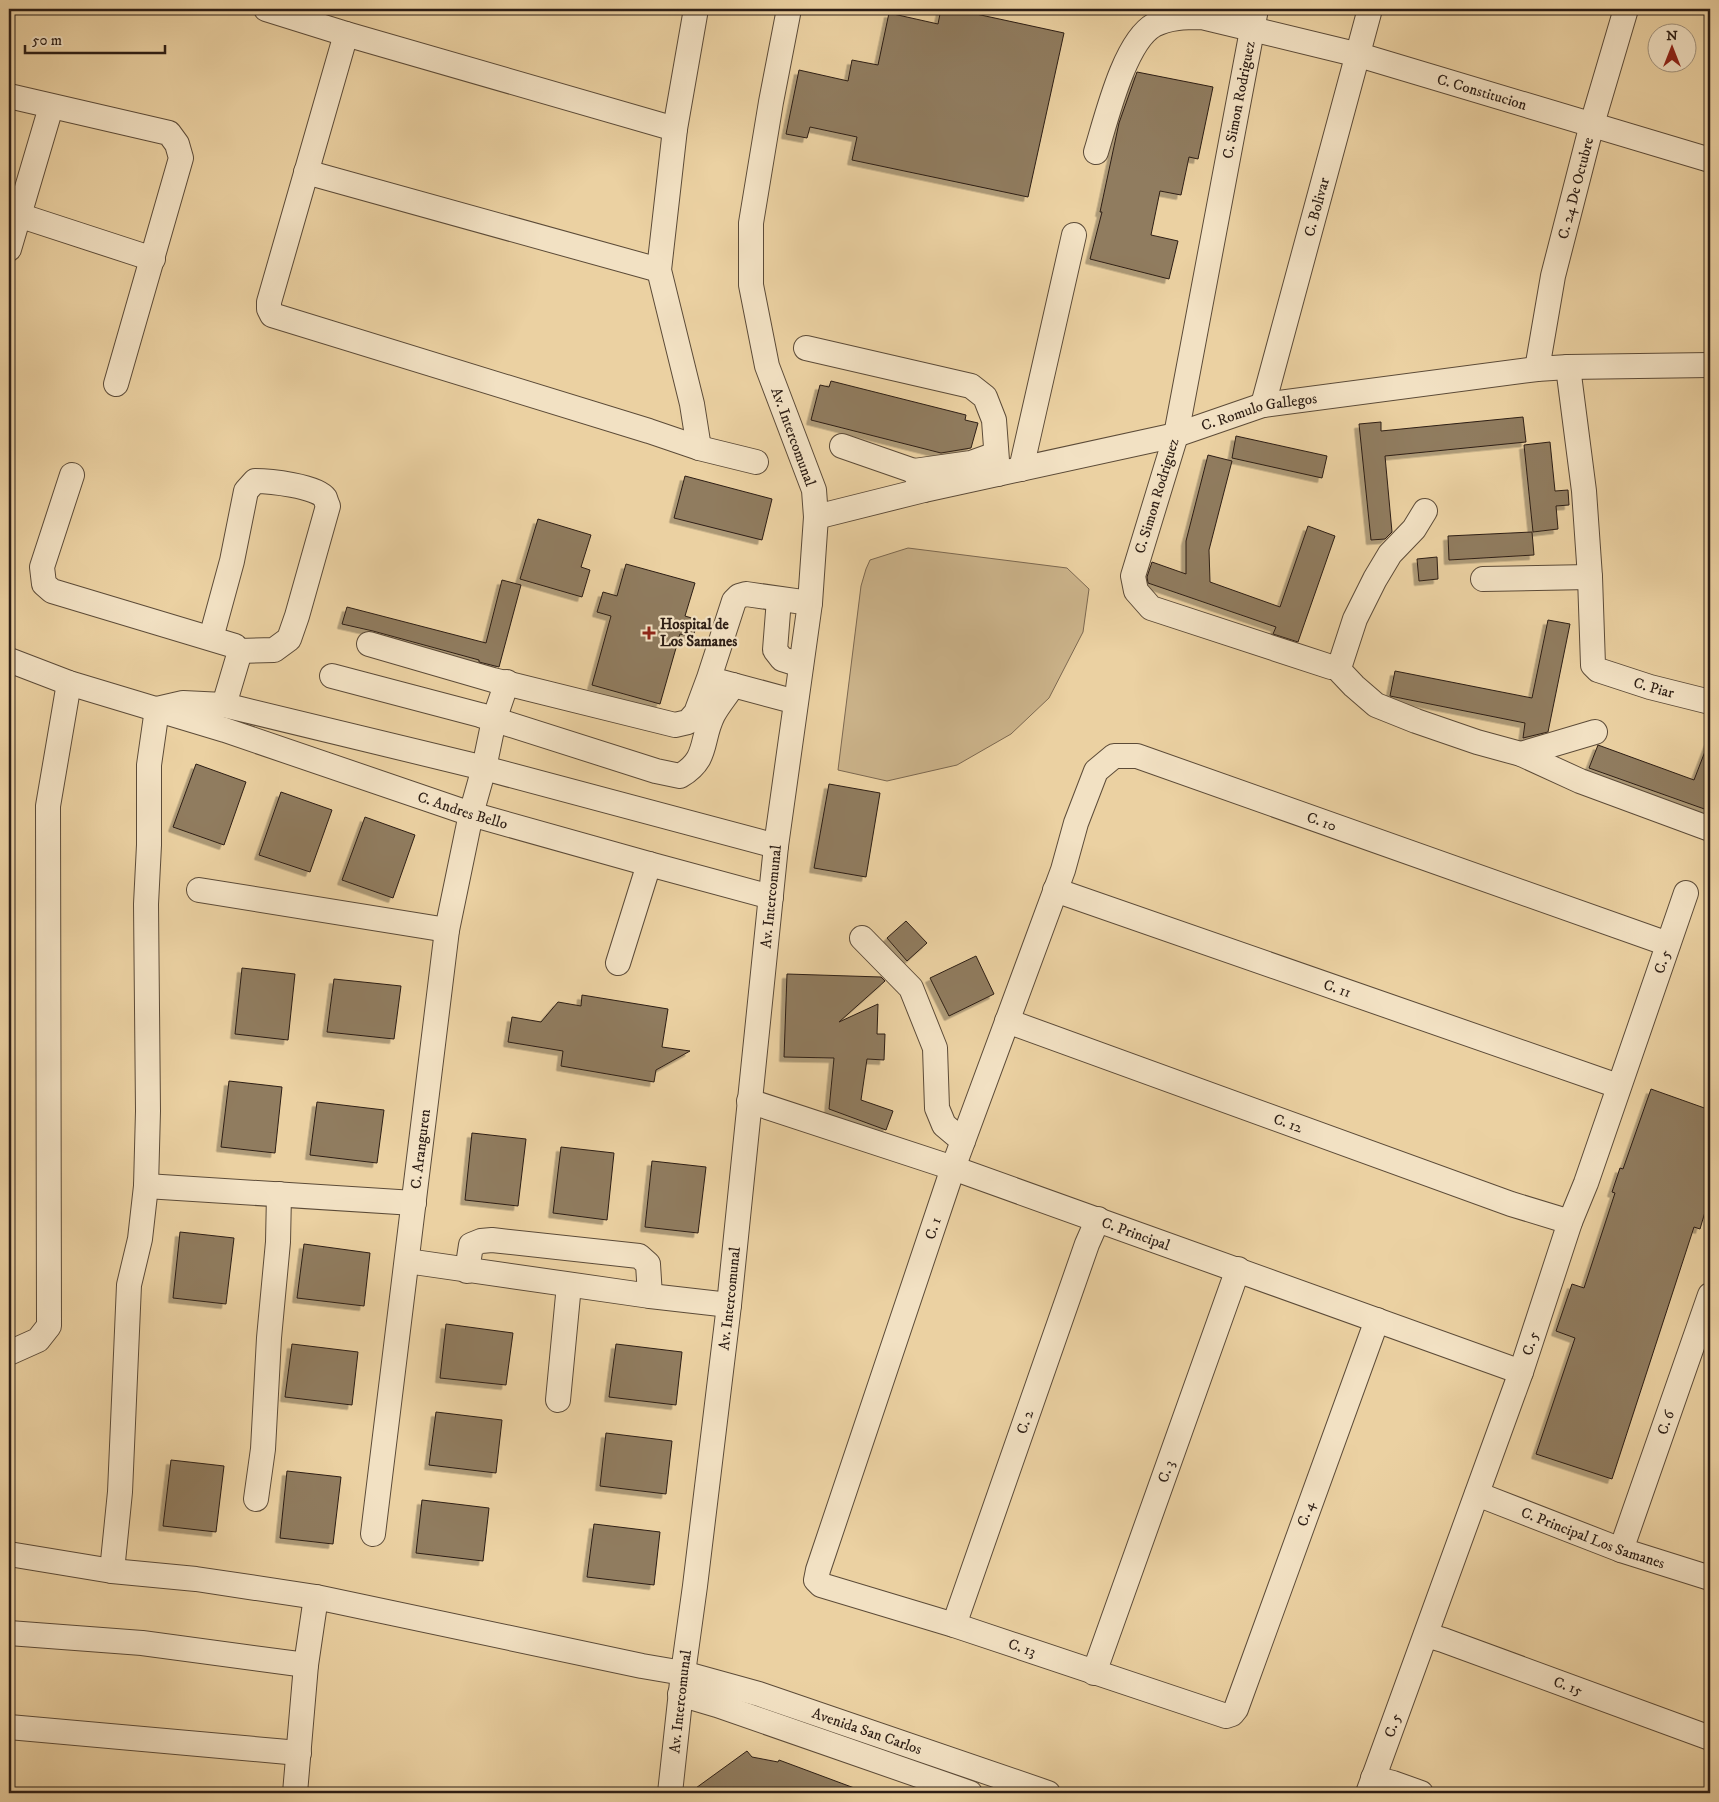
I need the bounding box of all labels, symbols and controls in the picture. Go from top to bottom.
scale bar [25,22,165,54]
north arrow [1646,22,1696,72]
text: N [1666,27,1678,45]
text: 50 m [32,31,62,50]
street label: C. Simon Rodriguez [1218,39,1260,160]
street label: C. Constitucion [1435,69,1529,114]
street label: C. 24 De Octubre [1553,135,1598,241]
street label: C. Bolivar [1299,175,1334,239]
street label: Av. Intercomunal [766,385,820,489]
street label: C. Romulo Gallegos [1199,389,1318,435]
street label: C. Simon Rodriguez [1130,436,1184,556]
place label: Hospital de Los Samanes [660,615,737,651]
marker: Hospital de Los Samanes [642,626,656,640]
street label: C. Piar [1631,673,1677,702]
street label: C. Andres Bello [415,787,510,833]
street label: C. 10 [1304,807,1339,835]
street label: Av. Intercomunal [756,844,786,949]
street label: C. 5 [1649,947,1675,976]
street label: C. 11 [1321,975,1354,1002]
street label: C. Aranguren [406,1108,435,1190]
street label: C. 12 [1271,1109,1306,1137]
street label: C. Principal [1099,1213,1173,1255]
street label: C. 1 [920,1215,945,1242]
street label: Av. Intercomunal [714,1246,744,1351]
street label: C. 5 [1518,1328,1543,1358]
street label: C. 2 [1012,1407,1038,1437]
street label: C. 6 [1652,1407,1679,1437]
street label: C. 3 [1153,1458,1179,1485]
street label: C. 4 [1293,1498,1319,1529]
street label: C. Principal Los Samanes [1518,1503,1667,1573]
street label: C. 13 [1006,1634,1038,1662]
street label: Av. Intercomunal [665,1648,696,1754]
street label: C. 15 [1551,1672,1586,1700]
street label: Avenida San Carlos [810,1703,924,1759]
street label: C. 5 [1380,1710,1406,1740]

